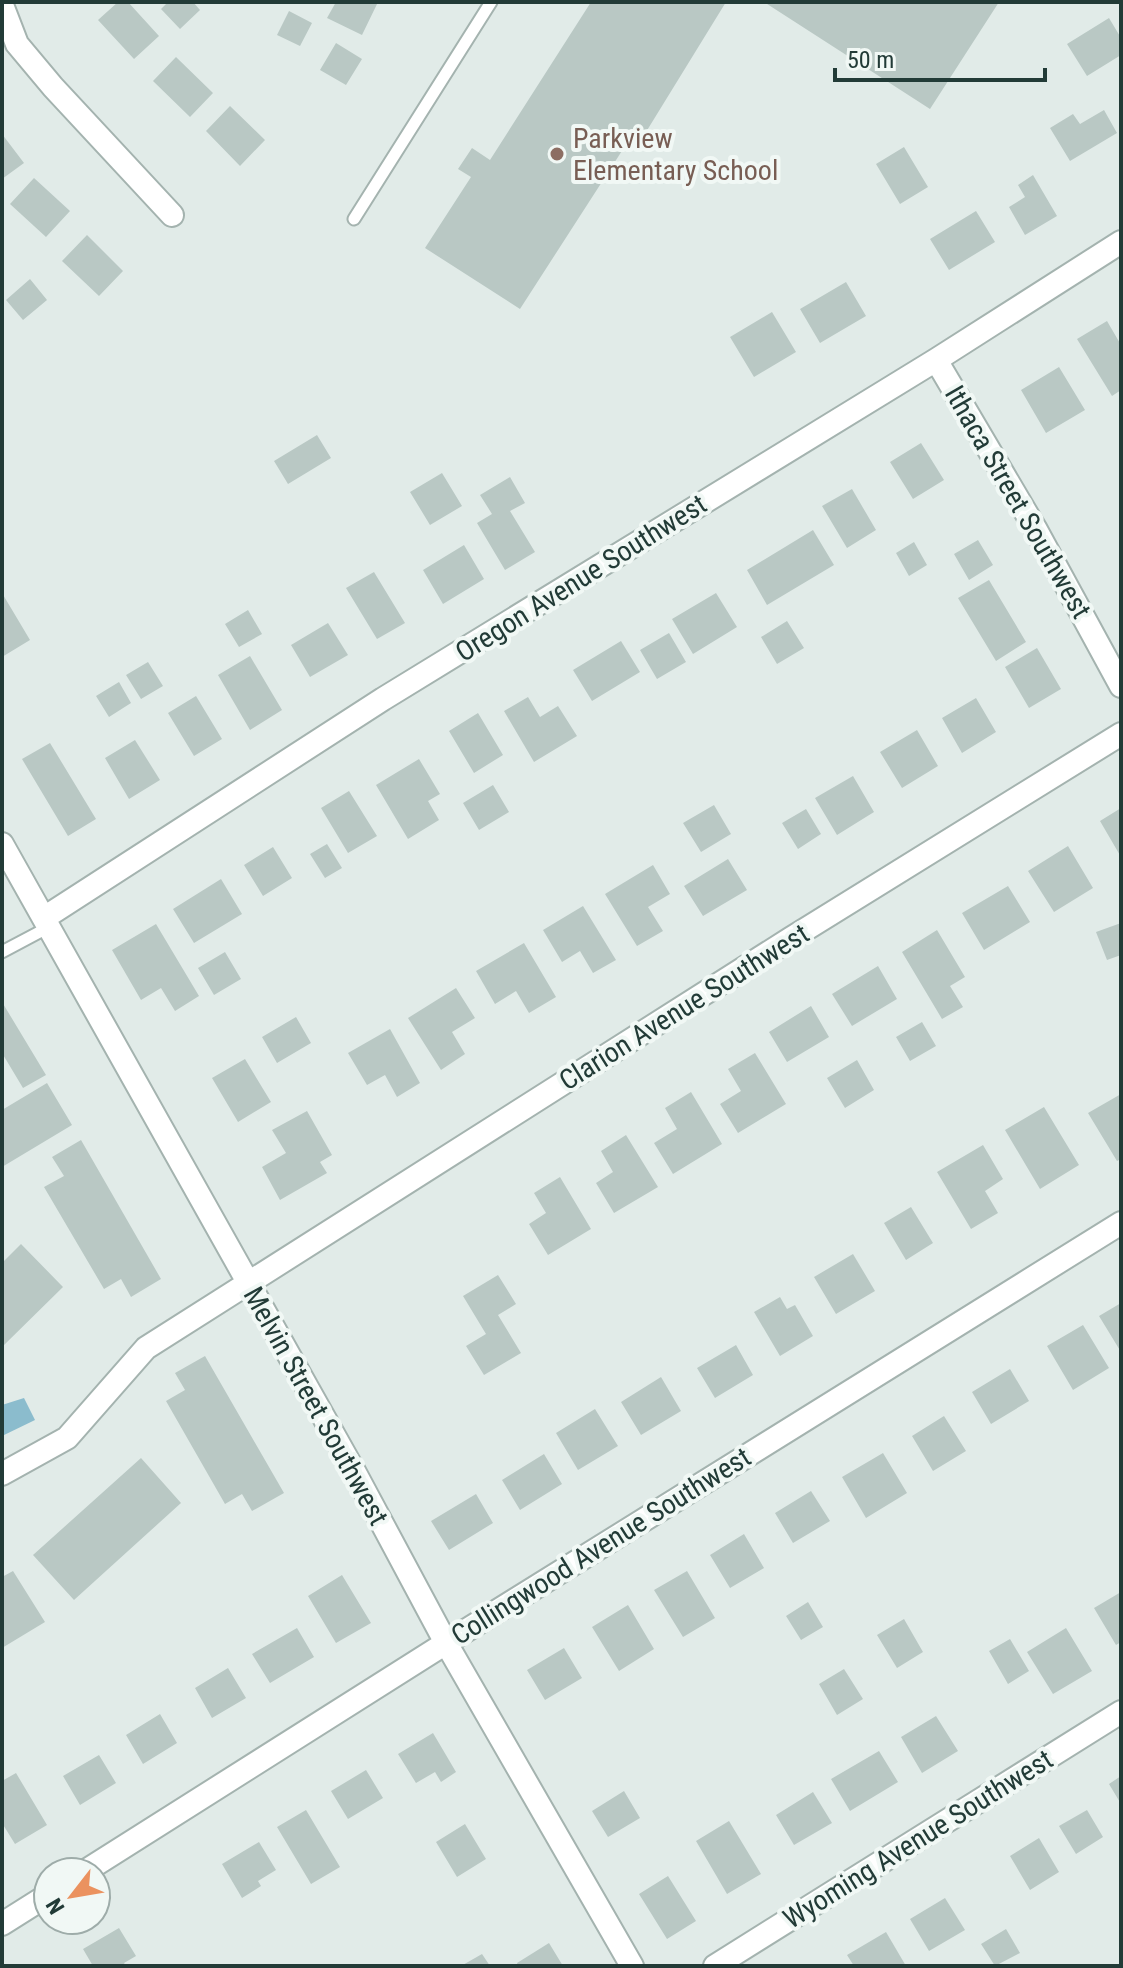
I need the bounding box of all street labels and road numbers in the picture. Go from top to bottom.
street label: Ithaca Street Southwest [938,380,1098,624]
street label: Oregon Avenue Southwest [450,487,712,669]
street label: Clarion Avenue Southwest [553,917,815,1097]
street label: Melvin Street Southwest [237,1281,395,1531]
street label: Collingwood Avenue Southwest [445,1440,757,1652]
street label: Wyoming Avenue Southwest [777,1742,1059,1936]

